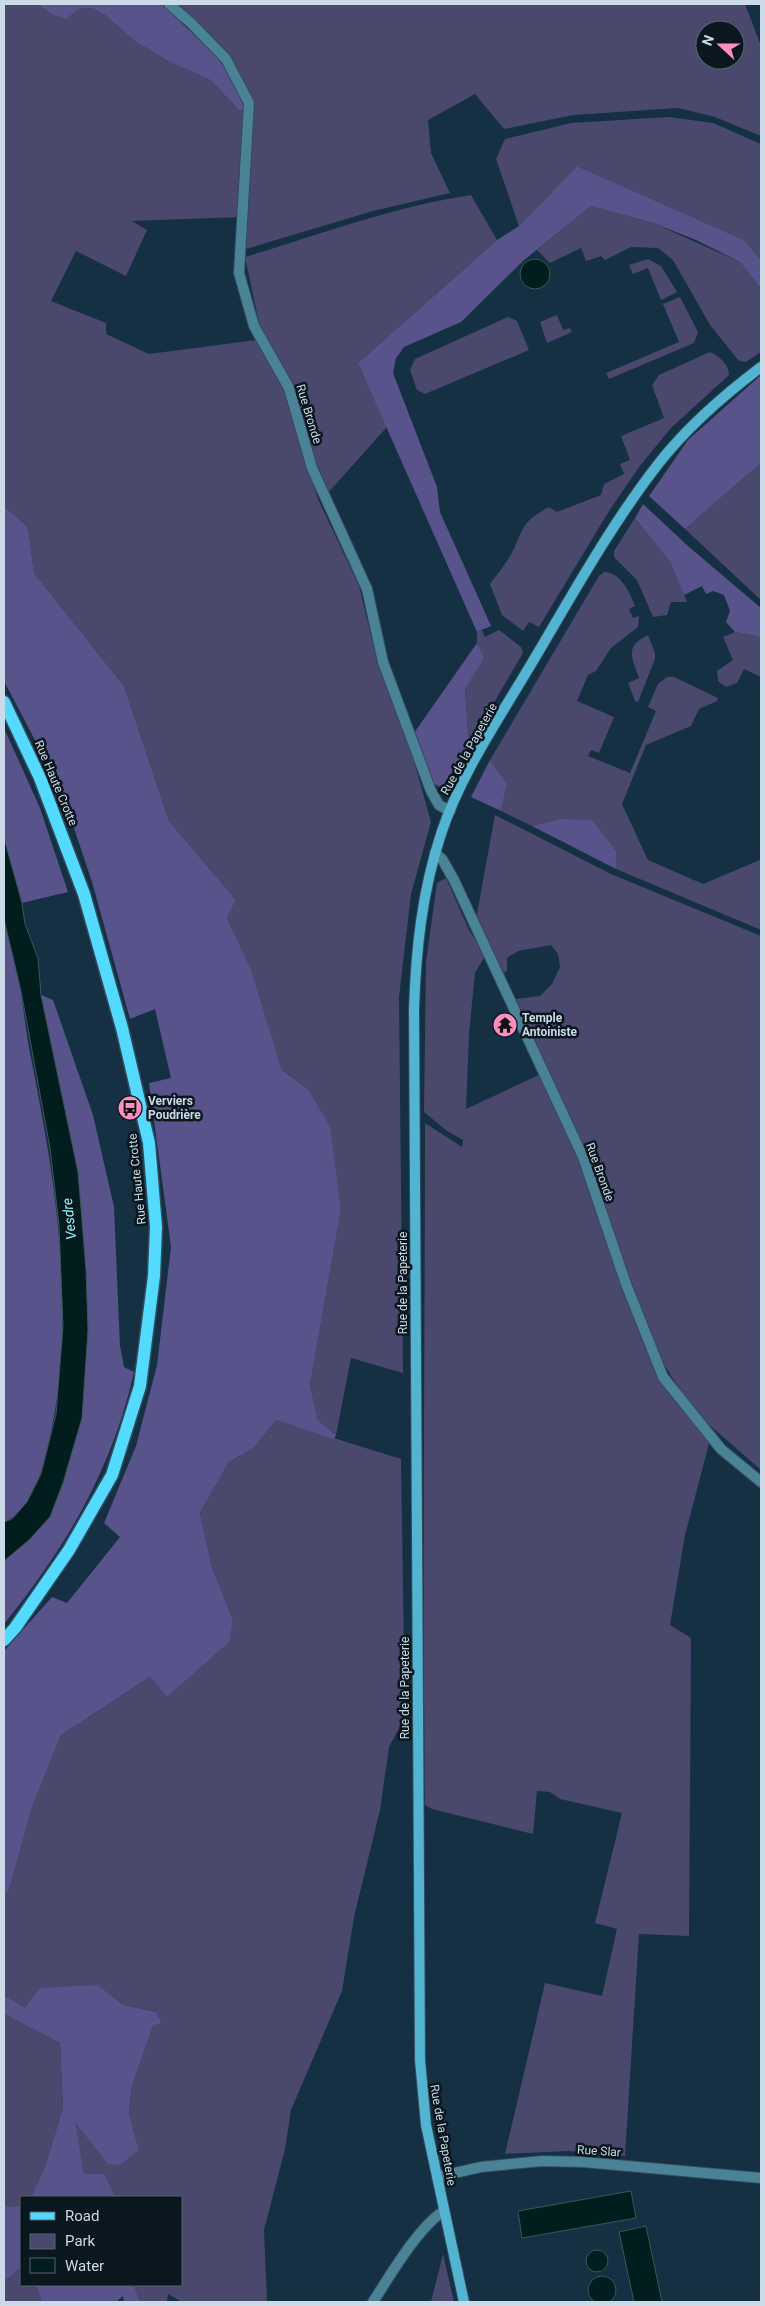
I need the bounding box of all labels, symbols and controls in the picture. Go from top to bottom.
north arrow [695,20,745,70]
text: N [699,33,717,48]
street label: Rue Bronde [293,383,325,445]
street label: Rue de la Papeterie [438,701,500,797]
street label: Rue Haute Crotte [32,738,80,828]
place label: Temple Antoiniste [522,1011,578,1039]
temple icon: Temple Antoiniste [492,1012,518,1038]
place label: Verviers Poudrière [148,1094,201,1122]
bus stop icon: Verviers Poudrière [117,1095,143,1121]
street label: Rue Haute Crotte [125,1133,149,1225]
street label: Rue Bronde [583,1141,617,1203]
water label: Vesdre [59,1197,79,1241]
street label: Rue de la Papeterie [396,1232,410,1334]
street label: Rue de la Papeterie [398,1637,412,1739]
street label: Rue de la Papeterie [427,2083,459,2187]
street label: Rue Slar [577,2142,621,2160]
legend [20,2196,182,2286]
text: Road [65,2207,99,2225]
text: Park [65,2232,96,2250]
text: Water [65,2257,104,2275]

